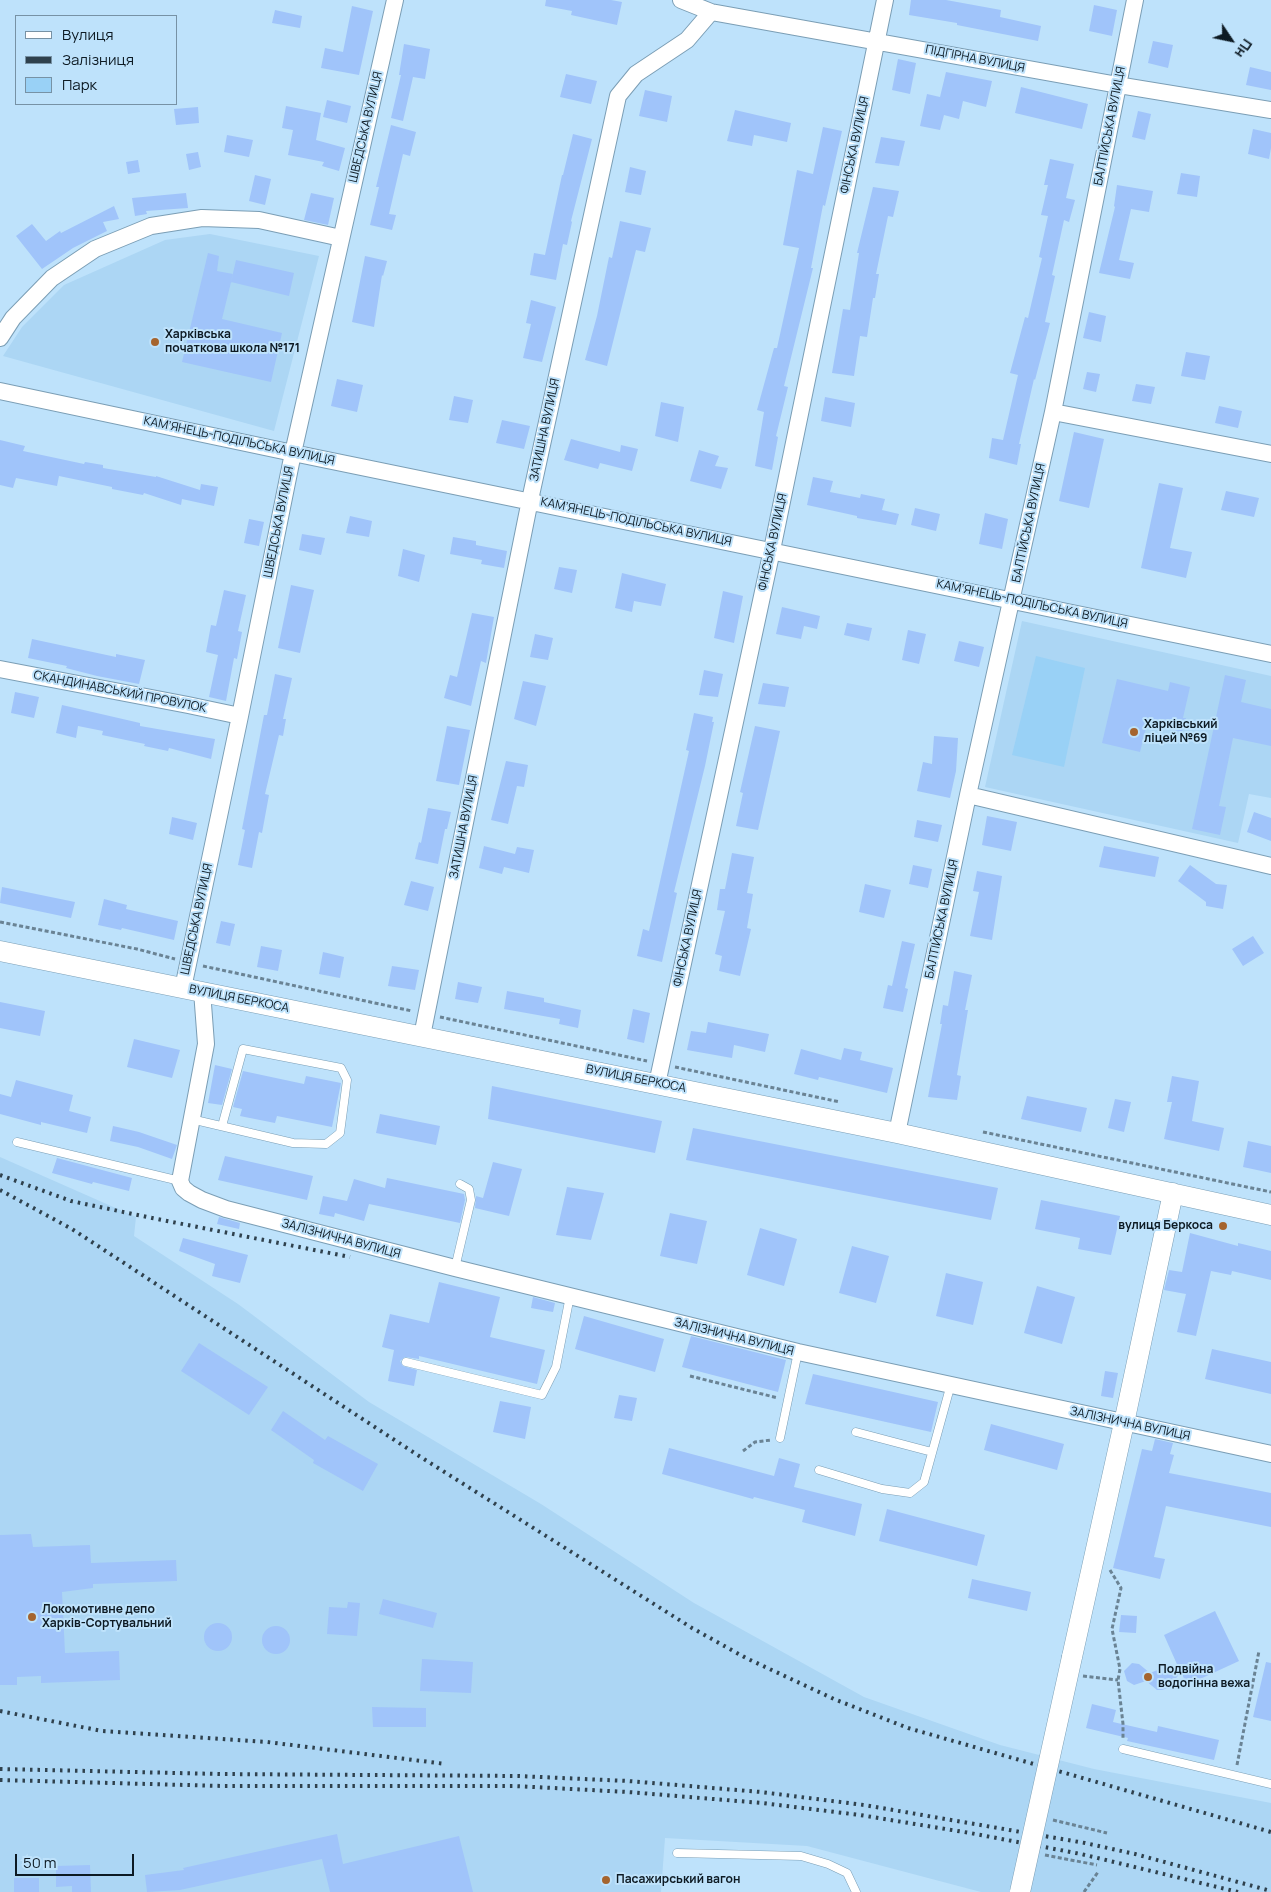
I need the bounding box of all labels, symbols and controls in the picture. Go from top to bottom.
legend [15,15,178,105]
north arrow [1206,15,1256,65]
text: Вулиця [62,24,114,45]
text: Пн [1231,36,1257,62]
street label: ПІДГІРНА ВУЛИЦЯ [924,42,1026,76]
text: Залізниця [62,49,134,70]
street label: БАЛТІЙСЬКА ВУЛИЦЯ [1091,65,1129,187]
street label: ШВЕДСЬКА ВУЛИЦЯ [346,70,386,184]
text: Парк [62,74,97,95]
street label: ФІНСЬКА ВУЛИЦЯ [838,95,872,195]
place label: Харківська початкова школа №171 [165,328,300,356]
marker: Харківська початкова школа №171 [149,336,161,348]
street label: ЗАТИШНА ВУЛИЦЯ [527,377,563,483]
street label: КАМ’ЯНЕЦЬ-ПОДІЛЬСЬКА ВУЛИЦЯ [142,414,336,468]
street label: БАЛТІЙСЬКА ВУЛИЦЯ [1009,462,1049,584]
street label: ШВЕДСЬКА ВУЛИЦЯ [261,465,297,579]
street label: ФІНСЬКА ВУЛИЦЯ [756,492,790,592]
street label: КАМ’ЯНЕЦЬ-ПОДІЛЬСЬКА ВУЛИЦЯ [539,495,733,549]
street label: КАМ’ЯНЕЦЬ-ПОДІЛЬСЬКА ВУЛИЦЯ [935,577,1129,631]
street label: СКАНДИНАВСЬКИЙ ПРОВУЛОК [32,668,208,716]
place label: Харківський ліцей №69 [1144,718,1217,746]
marker: Харківський ліцей №69 [1128,726,1140,738]
street label: ЗАТИШНА ВУЛИЦЯ [447,774,481,880]
street label: БАЛТІЙСЬКА ВУЛИЦЯ [922,858,962,980]
street label: ШВЕДСЬКА ВУЛИЦЯ [178,862,216,976]
street label: ФІНСЬКА ВУЛИЦЯ [671,888,705,988]
street label: ВУЛИЦЯ БЕРКОСА [188,982,290,1016]
street label: ВУЛИЦЯ БЕРКОСА [585,1062,687,1096]
street label: ЗАЛІЗНИЧНА ВУЛИЦЯ [280,1216,402,1262]
place label: вулиця Беркоса [1118,1219,1213,1233]
marker: вулиця Беркоса [1217,1220,1229,1232]
street label: ЗАЛІЗНИЧНА ВУЛИЦЯ [673,1315,795,1359]
street label: ЗАЛІЗНИЧНА ВУЛИЦЯ [1069,1404,1191,1444]
place label: Локомотивне депо Харків-Сортувальний [42,1603,172,1631]
marker: Локомотивне депо Харків-Сортувальний [26,1611,38,1623]
place label: Подвійна водогінна вежа [1158,1663,1250,1691]
marker: Подвійна водогінна вежа [1142,1671,1154,1683]
scale bar [18,1844,136,1876]
text: 50 m [23,1852,57,1873]
place label: Пасажирський вагон [616,1873,741,1887]
marker: Пасажирський вагон [600,1874,612,1886]

